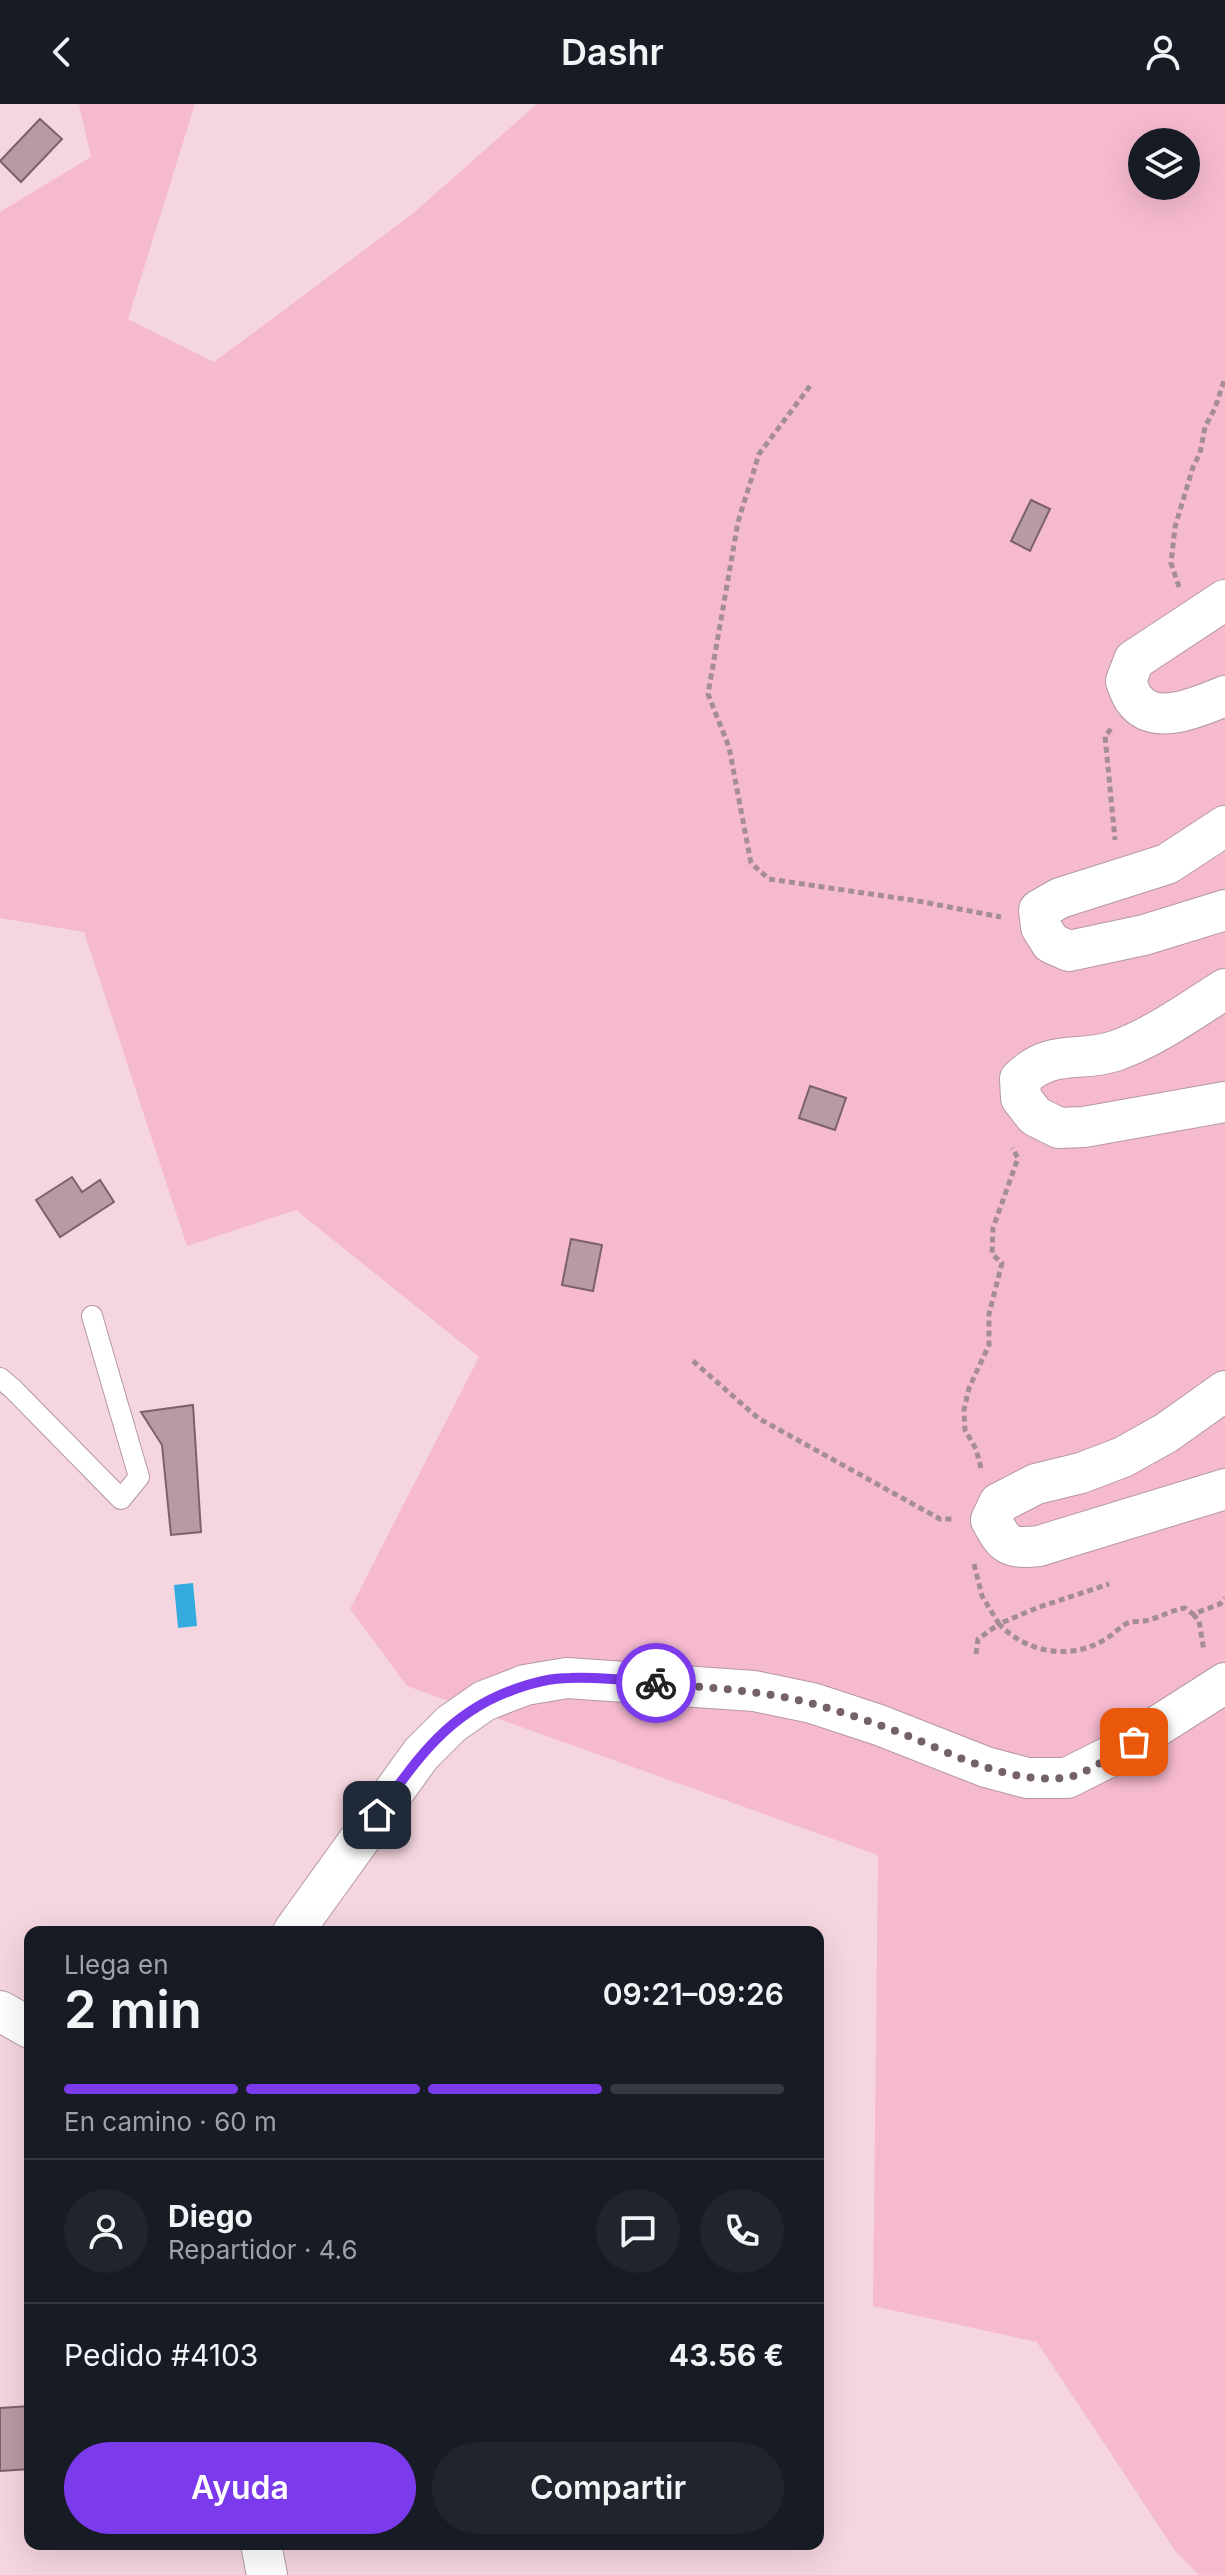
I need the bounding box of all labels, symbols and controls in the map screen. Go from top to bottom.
icon: back [40,30,84,74]
text: Dashr [561,30,664,74]
icon: person [1141,30,1185,74]
map controls [1128,128,1200,200]
button: layers [1128,128,1200,200]
courier [616,1643,696,1723]
icon: bike [634,1661,678,1705]
pin [1100,1708,1168,1776]
icon: bag [1112,1720,1156,1764]
pin [343,1781,411,1849]
icon: home [355,1793,399,1837]
text: Llega en [64,1949,169,1980]
text: 09:21–09:26 [603,1976,784,2012]
text: 2 min [64,1978,202,2041]
text: En camino · 60 m [64,2106,277,2137]
button: person [64,2189,148,2273]
button: chat [596,2189,680,2273]
button: phone [700,2189,784,2273]
text: Diego [168,2198,253,2234]
text: Repartidor · 4.6 [168,2234,358,2265]
text: Pedido #4103 [64,2337,258,2373]
text: 43.56 € [669,2337,784,2373]
button: Ayuda [64,2442,416,2534]
button: Compartir [432,2442,784,2534]

